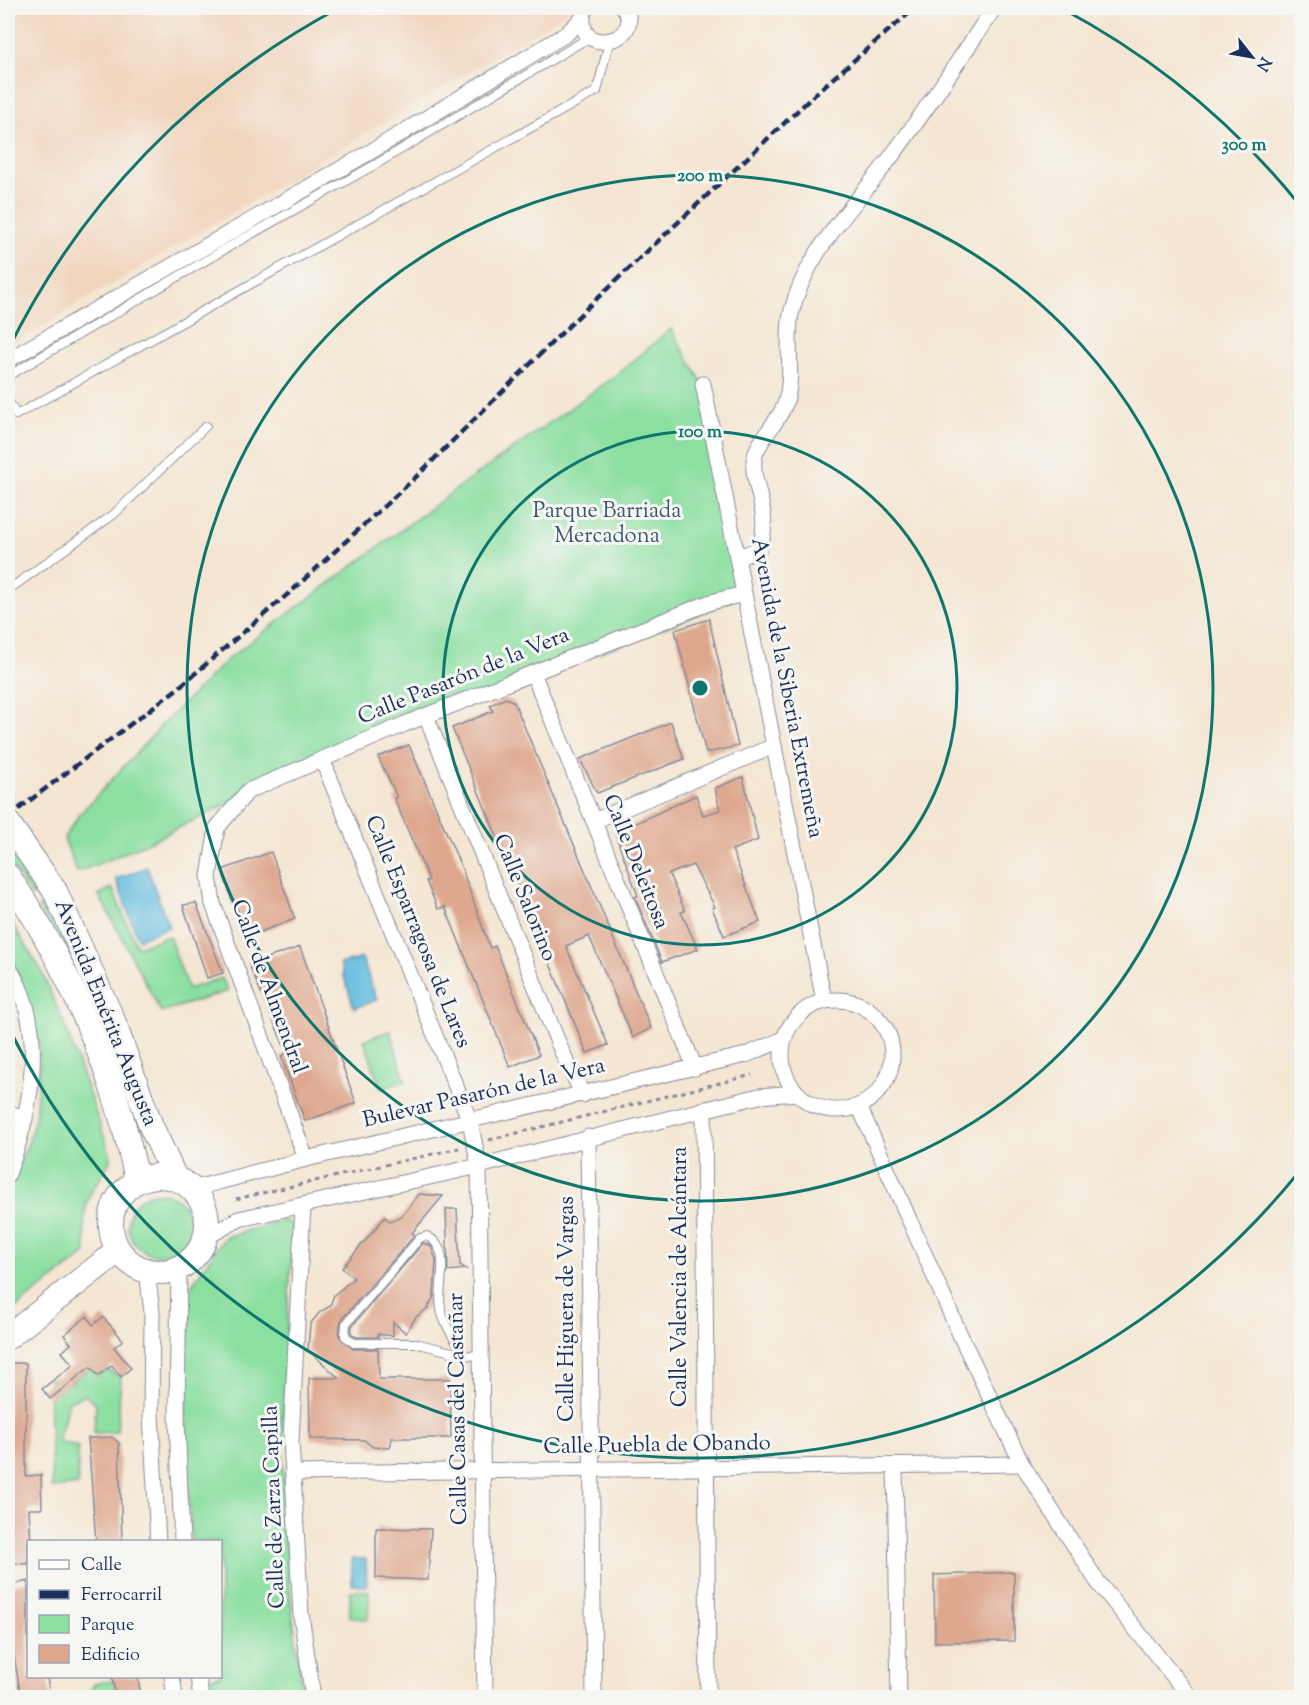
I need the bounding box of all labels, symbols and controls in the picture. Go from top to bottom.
north arrow [1222,27,1282,87]
text: N [1249,52,1276,75]
text: 300 m [1222,133,1267,159]
text: 200 m [677,164,723,190]
text: 100 m [678,420,722,446]
park label: Parque Barriada Mercadona [533,496,681,553]
street label: Avenida de la Siberia Extremeña [741,535,831,841]
street label: Calle Pasarón de la Vera [353,620,575,734]
centre of rings [690,678,710,698]
street label: Calle Deleitosa [593,790,677,934]
street label: Calle Esparragosa de Lares [356,811,478,1053]
street label: Calle Salorino [484,829,564,967]
street label: Avenida Emérita Augusta [45,895,165,1131]
street label: Calle de Almendral [222,895,314,1079]
street label: Bulevar Pasarón de la Vera [360,1051,608,1137]
street label: Calle Valencia de Alcántara [665,1147,697,1407]
street label: Calle Higuera de Vargas [552,1196,584,1422]
street label: Calle Casas del Castañar [441,1293,477,1525]
street label: Calle de Zarza Capilla [255,1405,295,1609]
street label: Calle Puebla de Obando [543,1428,771,1464]
legend [27,1540,222,1678]
text: Calle [81,1553,122,1579]
text: Ferrocarril [81,1583,162,1609]
text: Parque [81,1613,134,1639]
text: Edificio [81,1643,140,1669]

